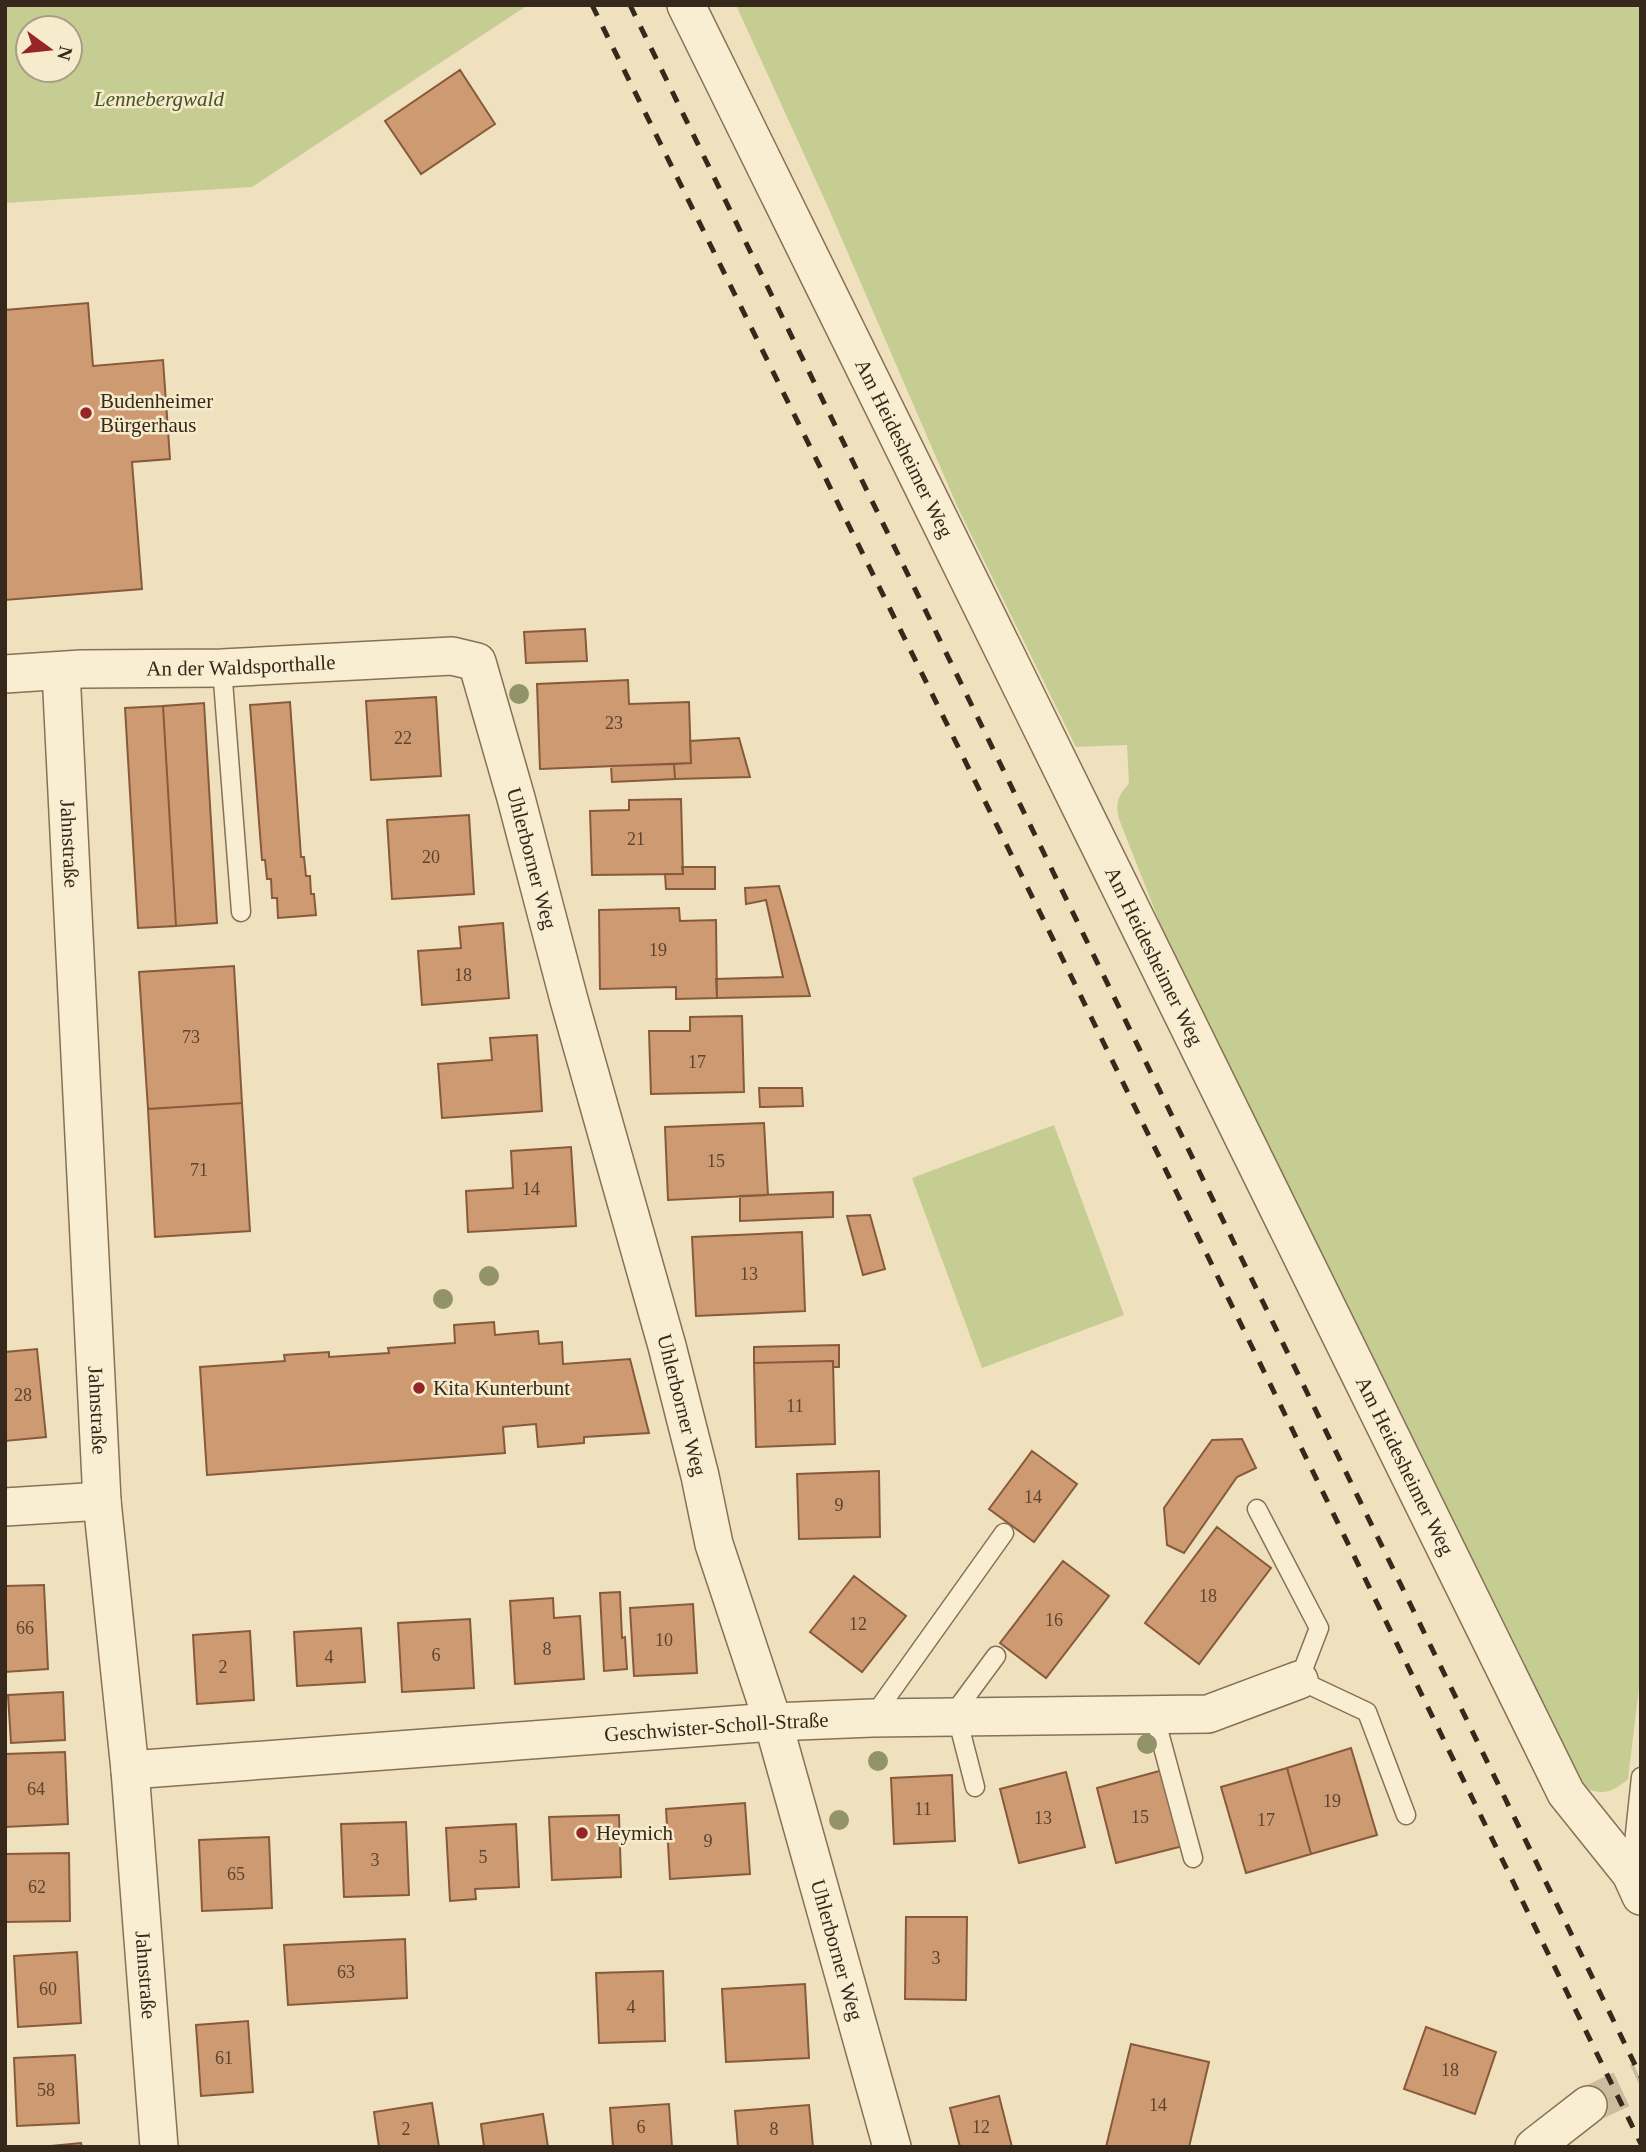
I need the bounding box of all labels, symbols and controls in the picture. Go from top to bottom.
north arrow [14,14,84,84]
text: N [53,44,77,63]
park label: Lennebergwald [93,87,224,111]
street label: Am Heidesheimer Weg [850,355,958,542]
place label: Budenheimer Bürgerhaus [100,389,213,437]
marker: Budenheimer Bürgerhaus [78,405,94,421]
street label: An der Waldsporthalle [146,650,336,681]
house number: 23 [605,713,623,733]
house number: 22 [394,728,412,748]
street label: Uhlerborner Weg [502,785,562,932]
street label: Jahnstraße [55,799,84,889]
house number: 21 [627,829,645,849]
house number: 20 [422,847,440,867]
street label: Am Heidesheimer Weg [1100,863,1208,1050]
house number: 19 [649,940,667,960]
house number: 18 [454,965,472,985]
house number: 73 [182,1027,200,1047]
house number: 17 [688,1052,706,1072]
house number: 15 [707,1151,725,1171]
house number: 71 [190,1160,208,1180]
house number: 14 [522,1179,540,1199]
house number: 13 [740,1264,758,1284]
street label: Uhlerborner Weg [652,1331,712,1479]
street label: Jahnstraße [83,1365,112,1455]
street label: Am Heidesheimer Weg [1351,1372,1459,1559]
place label: Kita Kunterbunt [433,1376,570,1400]
marker: Kita Kunterbunt [411,1380,427,1396]
house number: 28 [14,1385,32,1405]
house number: 11 [786,1396,804,1416]
house number: 14 [1024,1487,1042,1507]
house number: 9 [835,1495,844,1515]
house number: 18 [1199,1586,1217,1606]
house number: 16 [1045,1610,1063,1630]
house number: 12 [849,1614,867,1634]
house number: 66 [16,1618,34,1638]
house number: 10 [655,1630,673,1650]
house number: 8 [543,1639,552,1659]
house number: 6 [432,1645,441,1665]
house number: 4 [325,1647,334,1667]
house number: 2 [219,1657,228,1677]
street label: Geschwister-Scholl-Straße [603,1708,829,1747]
house number: 64 [27,1779,45,1799]
house number: 19 [1323,1791,1341,1811]
house number: 11 [914,1799,932,1819]
house number: 15 [1131,1807,1149,1827]
house number: 13 [1034,1808,1052,1828]
house number: 17 [1257,1810,1275,1830]
place label: Heymich [596,1821,673,1845]
marker: Heymich [574,1825,590,1841]
house number: 9 [704,1831,713,1851]
house number: 5 [479,1847,488,1867]
house number: 3 [371,1850,380,1870]
house number: 65 [227,1864,245,1884]
house number: 62 [28,1877,46,1897]
street label: Uhlerborner Weg [806,1877,868,2024]
street label: Jahnstraße [130,1930,161,2020]
house number: 3 [932,1948,941,1968]
house number: 63 [337,1962,355,1982]
house number: 60 [39,1979,57,1999]
house number: 4 [627,1997,636,2017]
house number: 61 [215,2048,233,2068]
house number: 18 [1441,2060,1459,2080]
house number: 58 [37,2080,55,2100]
house number: 14 [1149,2095,1167,2115]
house number: 6 [637,2117,646,2137]
house number: 12 [972,2117,990,2137]
house number: 2 [402,2119,411,2139]
house number: 8 [770,2119,779,2139]

